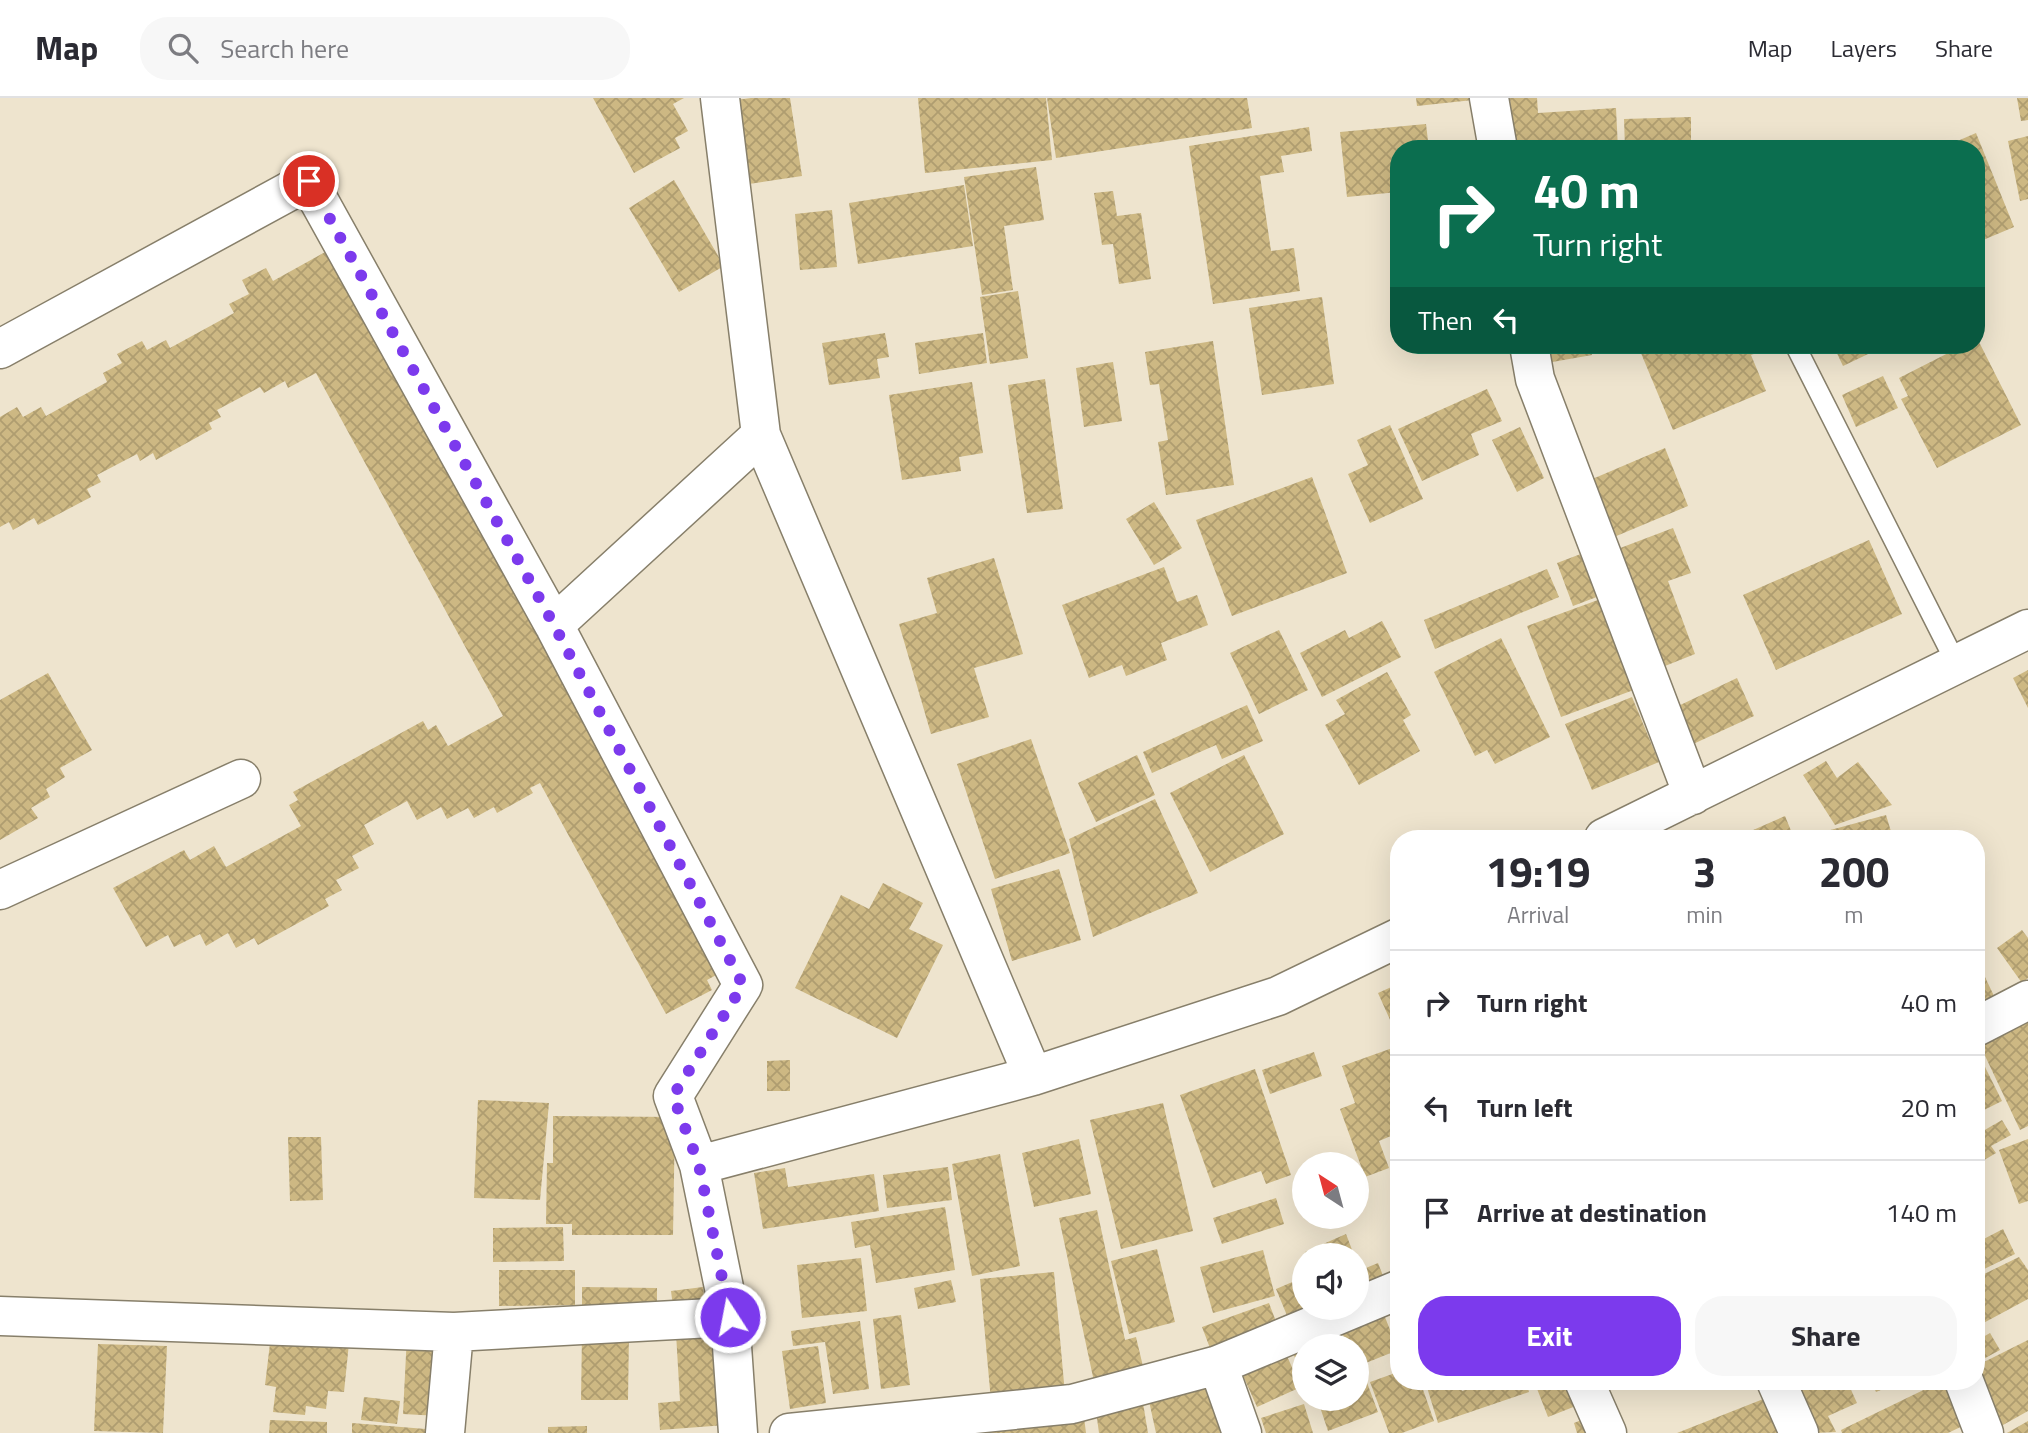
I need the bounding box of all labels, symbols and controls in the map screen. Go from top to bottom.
search box [140,17,630,80]
text: Map [35,23,98,73]
icon: search [164,29,202,67]
text: Search here [220,29,349,68]
text: Map [1748,30,1793,66]
text: Layers [1831,30,1897,66]
text: Share [1935,30,1993,66]
pin [279,151,339,211]
text: 40 m [1533,152,1640,227]
icon: arrive [290,162,328,200]
icon: right [1418,168,1509,259]
text: Turn right [1533,220,1662,268]
text: Then [1418,301,1473,340]
icon: left [1487,301,1525,339]
text: 19:19 [1486,839,1591,903]
text: 3 [1693,839,1716,903]
text: 200 [1819,839,1889,903]
text: Arrival [1507,897,1569,932]
text: min [1686,897,1723,932]
text: m [1844,897,1864,932]
text: Turn right [1477,983,1588,1022]
text: 40 m [1900,983,1957,1022]
icon: right [1418,984,1456,1022]
text: Turn left [1477,1088,1572,1127]
text: 20 m [1900,1088,1957,1127]
icon: left [1418,1089,1456,1127]
north arrow [1292,1152,1368,1228]
map controls [1292,1152,1369,1411]
text: Arrive at destination [1477,1193,1707,1232]
text: 140 m [1886,1193,1957,1232]
icon: arrive [1418,1194,1456,1232]
button: sound [1292,1243,1369,1320]
position arrow [693,1280,767,1354]
button: Exit [1418,1296,1681,1376]
button: Share [1695,1296,1957,1376]
button: layers [1292,1334,1369,1411]

